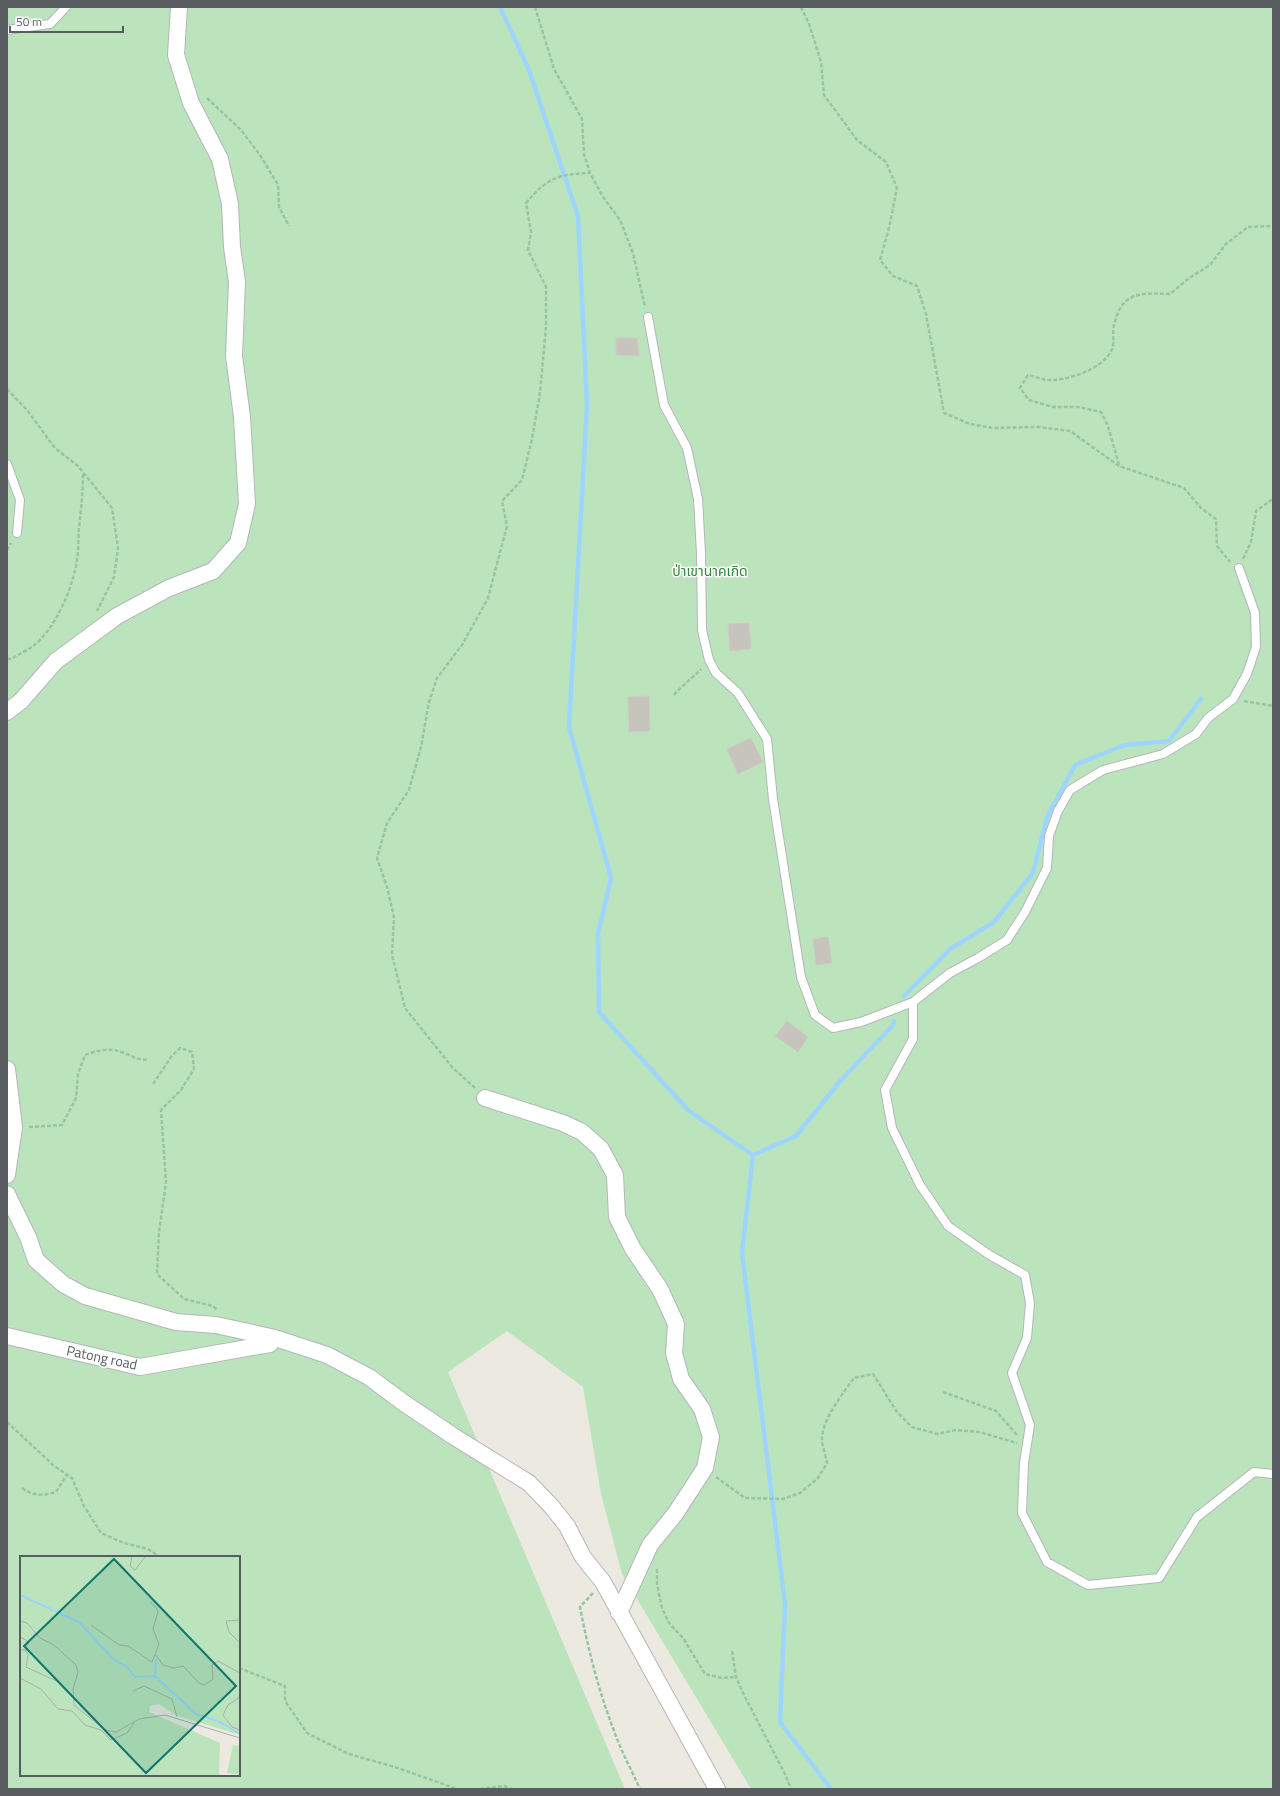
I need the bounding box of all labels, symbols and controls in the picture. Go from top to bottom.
scale bar [10,8,123,34]
text: 50 m [16,12,42,31]
park label: ป่าเขานาคเกิด [672,560,748,581]
street label: Patong road [65,1339,139,1375]
inset map [20,1556,240,1776]

